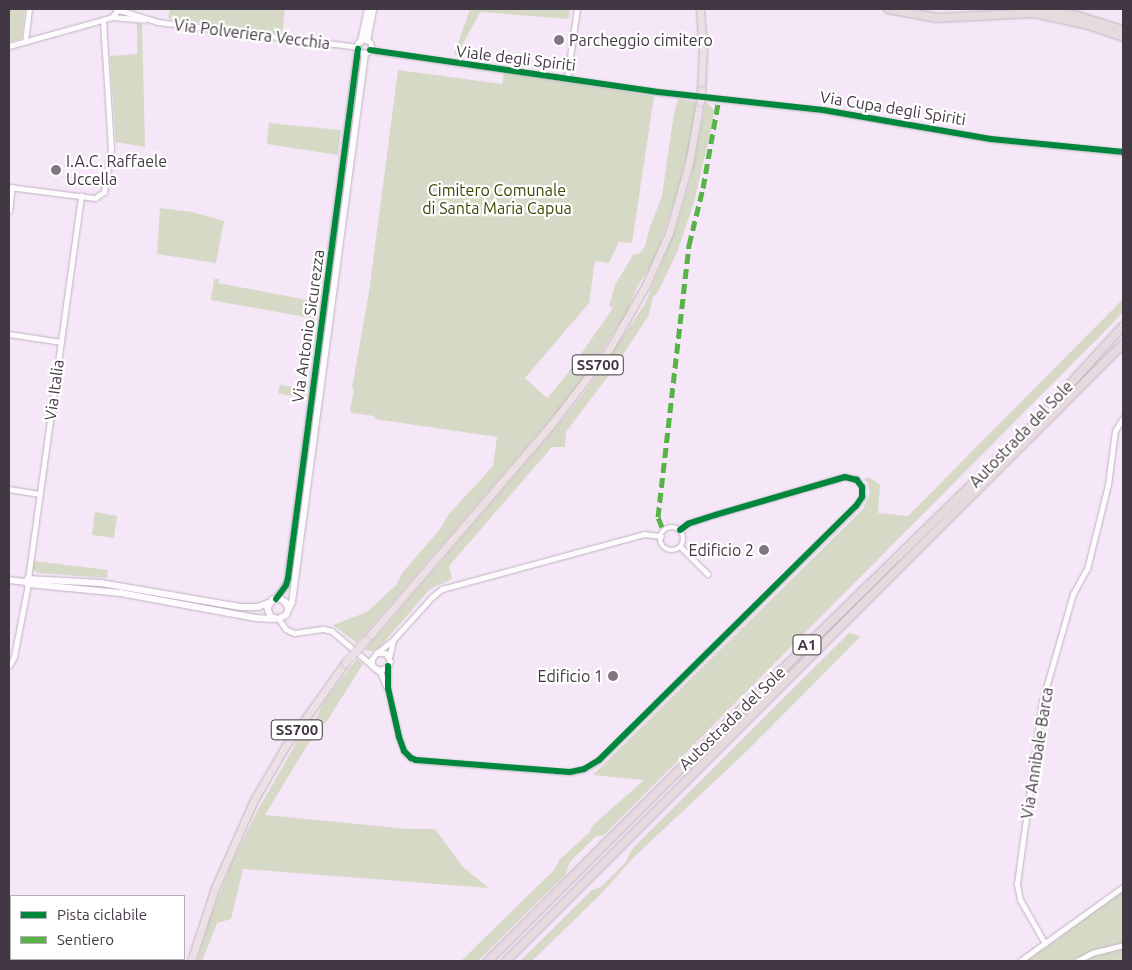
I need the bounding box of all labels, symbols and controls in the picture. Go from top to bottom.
street label: Via Polveriera Vecchia [173,15,331,53]
place label: Parcheggio cimitero [569,30,713,50]
marker: Parcheggio cimitero [553,34,565,46]
street label: Viale degli Spiriti [455,41,577,75]
street label: Via Cupa degli Spiriti [819,87,967,129]
place label: I.A.C. Raffaele Uccella [66,151,167,189]
marker: I.A.C. Raffaele Uccella [50,164,62,176]
park label: Cimitero Comunale di Santa Maria Capua [422,180,572,218]
street label: Via Antonio Sicurezza [288,248,328,404]
road number: SS700 [572,352,624,378]
street label: Via Italia [40,358,68,422]
street label: Autostrada del Sole [965,377,1077,491]
place label: Edificio 2 [689,540,754,560]
marker: Edificio 2 [758,544,770,556]
road number: A1 [792,632,822,658]
street label: Autostrada del Sole [675,662,789,774]
place label: Edificio 1 [538,666,603,686]
marker: Edificio 1 [607,670,619,682]
street label: Via Annibale Barca [1017,686,1057,820]
road number: SS700 [271,718,323,742]
legend [10,895,185,960]
text: Pista ciclabile [57,906,147,923]
text: Sentiero [57,931,114,948]

